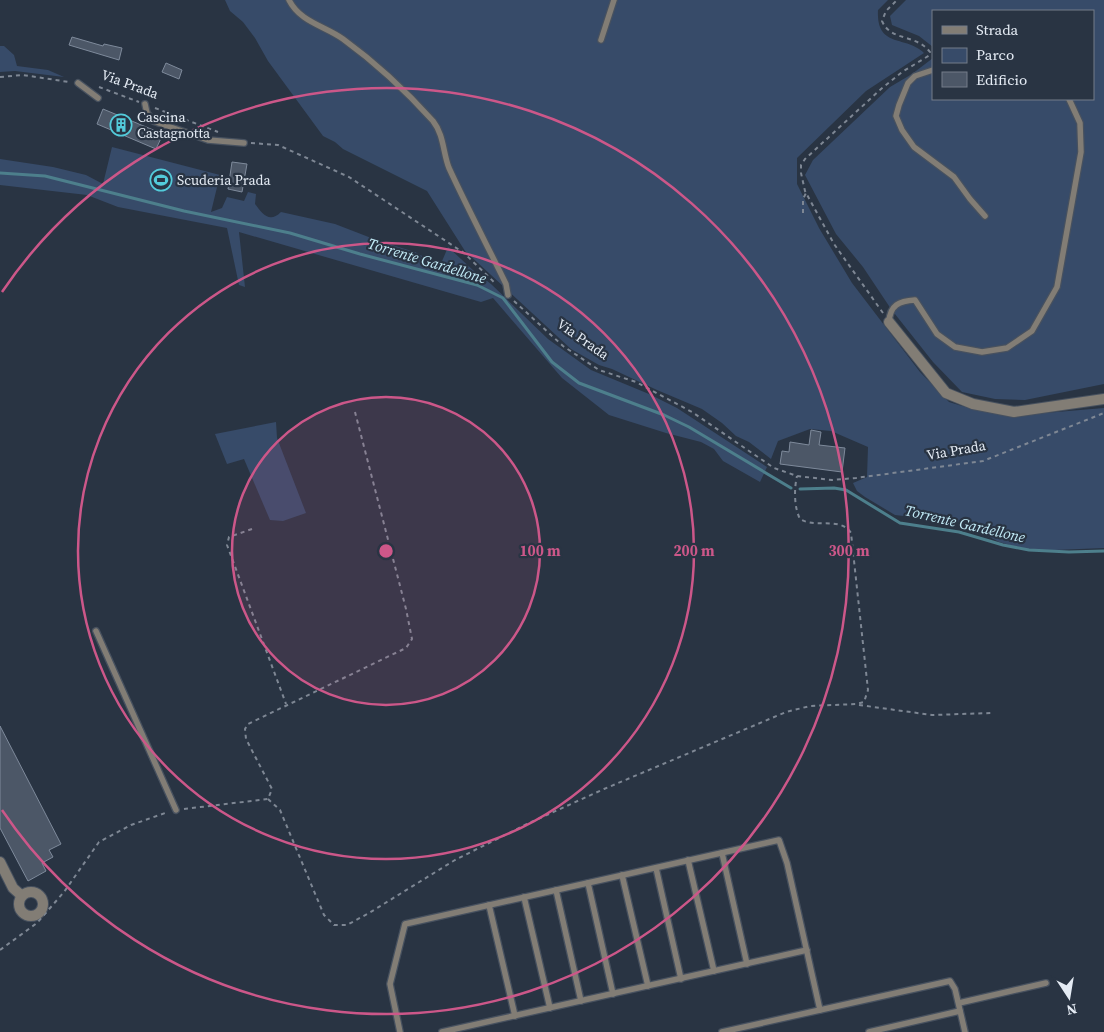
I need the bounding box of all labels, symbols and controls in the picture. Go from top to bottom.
legend [932,10,1094,100]
text: Strada [976,19,1019,40]
text: Parco [976,44,1014,65]
street label: Via Prada [99,64,162,104]
text: Edificio [976,69,1027,90]
place label: Cascina Castagnotta [137,107,211,143]
building icon: Cascina Castagnotta [109,113,133,137]
sports icon: Scuderia Prada [149,168,173,192]
place label: Scuderia Prada [177,170,271,190]
water label: Torrente Gardellone [365,233,489,289]
street label: Via Prada [553,314,614,365]
street label: Via Prada [925,435,988,465]
water label: Torrente Gardellone [903,499,1027,548]
text: 100 m [519,540,561,561]
text: 200 m [673,540,715,561]
text: 300 m [828,540,870,561]
centre of rings [377,542,395,560]
north arrow [1044,972,1094,1022]
text: N [1065,999,1079,1021]

